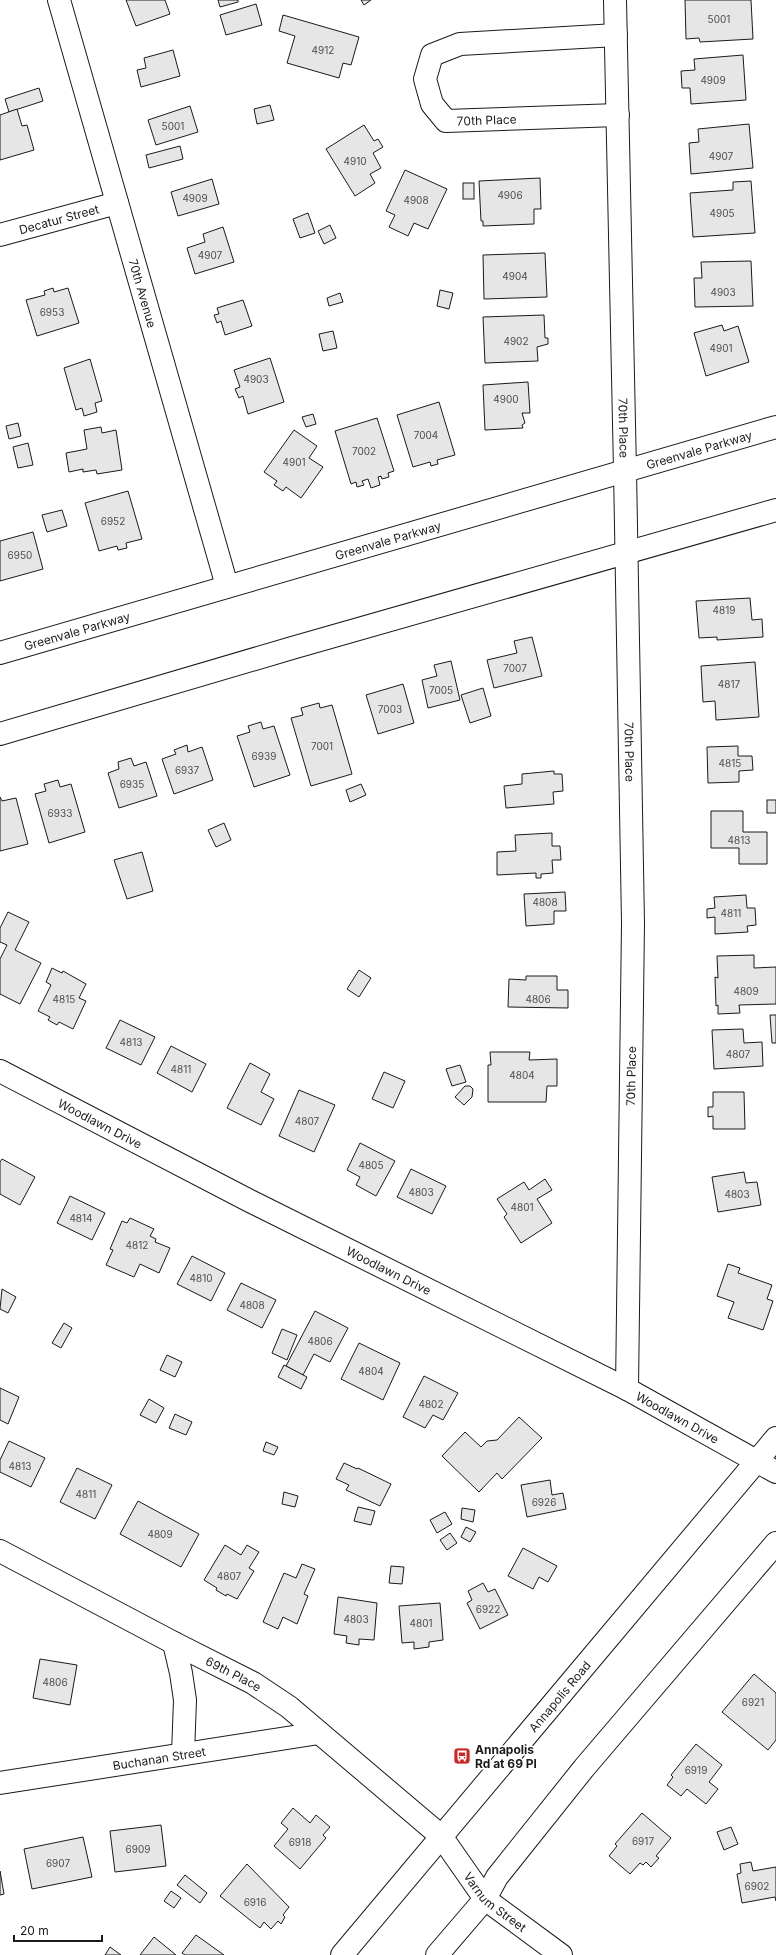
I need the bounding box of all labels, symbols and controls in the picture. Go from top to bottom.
house number: 5001 [708,13,730,25]
house number: 4912 [312,44,334,56]
house number: 4909 [700,74,726,86]
street label: 70th Place [456,111,517,128]
house number: 5001 [162,120,184,132]
house number: 4907 [709,150,734,162]
house number: 4910 [343,155,367,167]
house number: 4906 [497,189,523,201]
house number: 4909 [182,192,208,204]
house number: 4908 [403,194,429,206]
street label: Decatur Street [17,201,101,237]
house number: 4905 [709,207,735,219]
house number: 4907 [198,249,223,261]
street label: 70th Avenue [126,257,160,329]
house number: 4904 [502,270,528,282]
house number: 4903 [710,286,736,298]
house number: 6953 [40,306,64,318]
house number: 4902 [503,335,529,347]
house number: 4901 [709,342,733,354]
house number: 4903 [243,373,269,385]
house number: 4900 [493,393,519,405]
street label: 70th Place [616,398,632,458]
street label: Greenvale Parkway [644,427,754,472]
house number: 7004 [414,429,438,441]
house number: 7002 [352,445,376,457]
house number: 4901 [282,456,306,468]
house number: 6952 [101,515,125,527]
street label: Greenvale Parkway [333,517,443,563]
house number: 6950 [8,549,32,561]
house number: 4819 [713,604,735,616]
street label: Greenvale Parkway [22,608,132,653]
house number: 7007 [503,662,527,674]
house number: 4817 [718,678,741,690]
house number: 7005 [429,684,453,696]
house number: 7003 [378,703,402,715]
street label: 70th Place [622,722,638,782]
house number: 7001 [311,740,333,752]
house number: 6939 [252,750,276,762]
house number: 4815 [719,757,741,769]
house number: 6937 [175,764,199,776]
house number: 6935 [120,778,144,790]
house number: 6933 [48,807,72,819]
house number: 4813 [728,834,750,846]
house number: 4808 [532,896,558,908]
house number: 4811 [721,907,741,919]
house number: 4809 [733,985,759,997]
house number: 4815 [53,993,75,1005]
house number: 4806 [525,993,551,1005]
house number: 4813 [120,1036,142,1048]
street label: 70th Place [623,1046,639,1106]
house number: 4807 [726,1048,751,1060]
house number: 4811 [171,1063,191,1075]
house number: 4804 [509,1069,535,1081]
street label: Woodlawn Drive [56,1095,145,1151]
house number: 4807 [295,1115,320,1127]
house number: 4805 [358,1159,384,1171]
house number: 4803 [408,1186,434,1198]
house number: 4803 [724,1188,750,1200]
house number: 4801 [510,1201,534,1213]
house number: 4814 [69,1212,93,1224]
house number: 4812 [126,1239,148,1251]
street label: Woodlawn Drive [344,1243,434,1298]
house number: 4810 [189,1272,213,1284]
house number: 4808 [239,1299,265,1311]
house number: 4806 [307,1335,333,1347]
house number: 4804 [358,1365,384,1377]
street label: Woodlawn Drive [633,1388,722,1446]
house number: 4802 [418,1398,444,1410]
house number: 4813 [9,1460,31,1472]
house number: 4811 [76,1488,96,1500]
house number: 6926 [532,1496,556,1508]
house number: 4809 [147,1528,173,1540]
house number: 4807 [217,1570,242,1582]
house number: 6922 [476,1603,500,1615]
house number: 4803 [343,1613,369,1625]
house number: 4801 [409,1617,433,1629]
street label: 69th Place [203,1653,265,1694]
street label: Annapolis Road [525,1657,593,1735]
house number: 4806 [42,1676,68,1688]
house number: 6921 [742,1696,764,1708]
place label: Annapolis Rd at 69 Pl [475,1742,537,1771]
street label: Buchanan Street [112,1743,207,1773]
bus stop icon: Annapolis Rd at 69 Pl [452,1746,472,1766]
house number: 6919 [685,1764,707,1776]
house number: 6917 [632,1835,654,1847]
house number: 6918 [289,1836,311,1848]
house number: 6909 [126,1843,150,1855]
house number: 6907 [46,1857,70,1869]
street label: Varnum Street [461,1869,530,1935]
house number: 6902 [745,1880,769,1892]
house number: 6916 [244,1896,266,1908]
scale bar [14,1917,102,1943]
text: 20 m [20,1923,49,1938]

